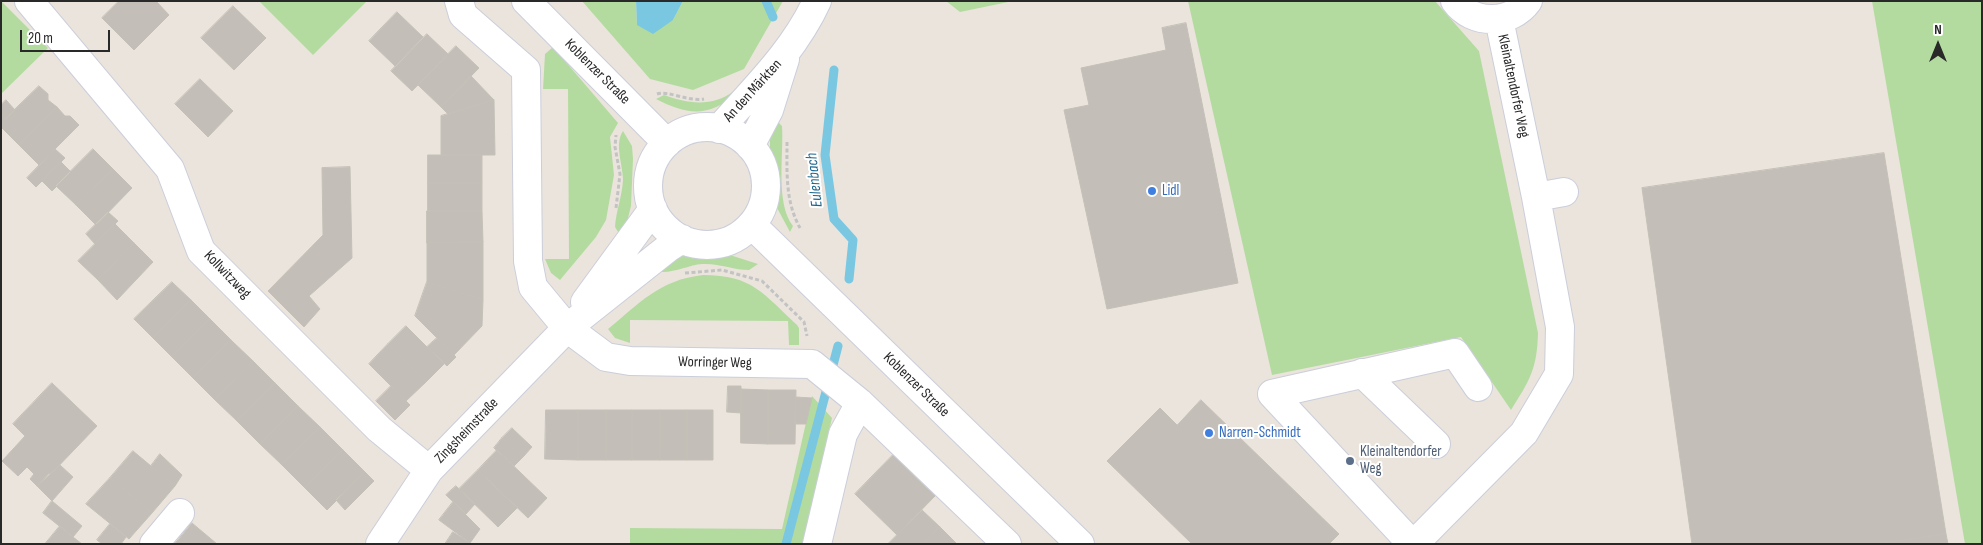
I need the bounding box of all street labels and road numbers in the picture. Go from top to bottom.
street label: Kleinaltendorfer Weg [1493,33,1533,139]
street label: Koblenzer Straße [560,35,634,109]
street label: An den Märkten [720,56,786,126]
street label: Kollwitzweg [200,247,254,303]
street label: Koblenzer Straße [879,349,953,421]
street label: Worringer Weg [678,353,752,373]
street label: Zingsheimstraße [431,395,503,467]

